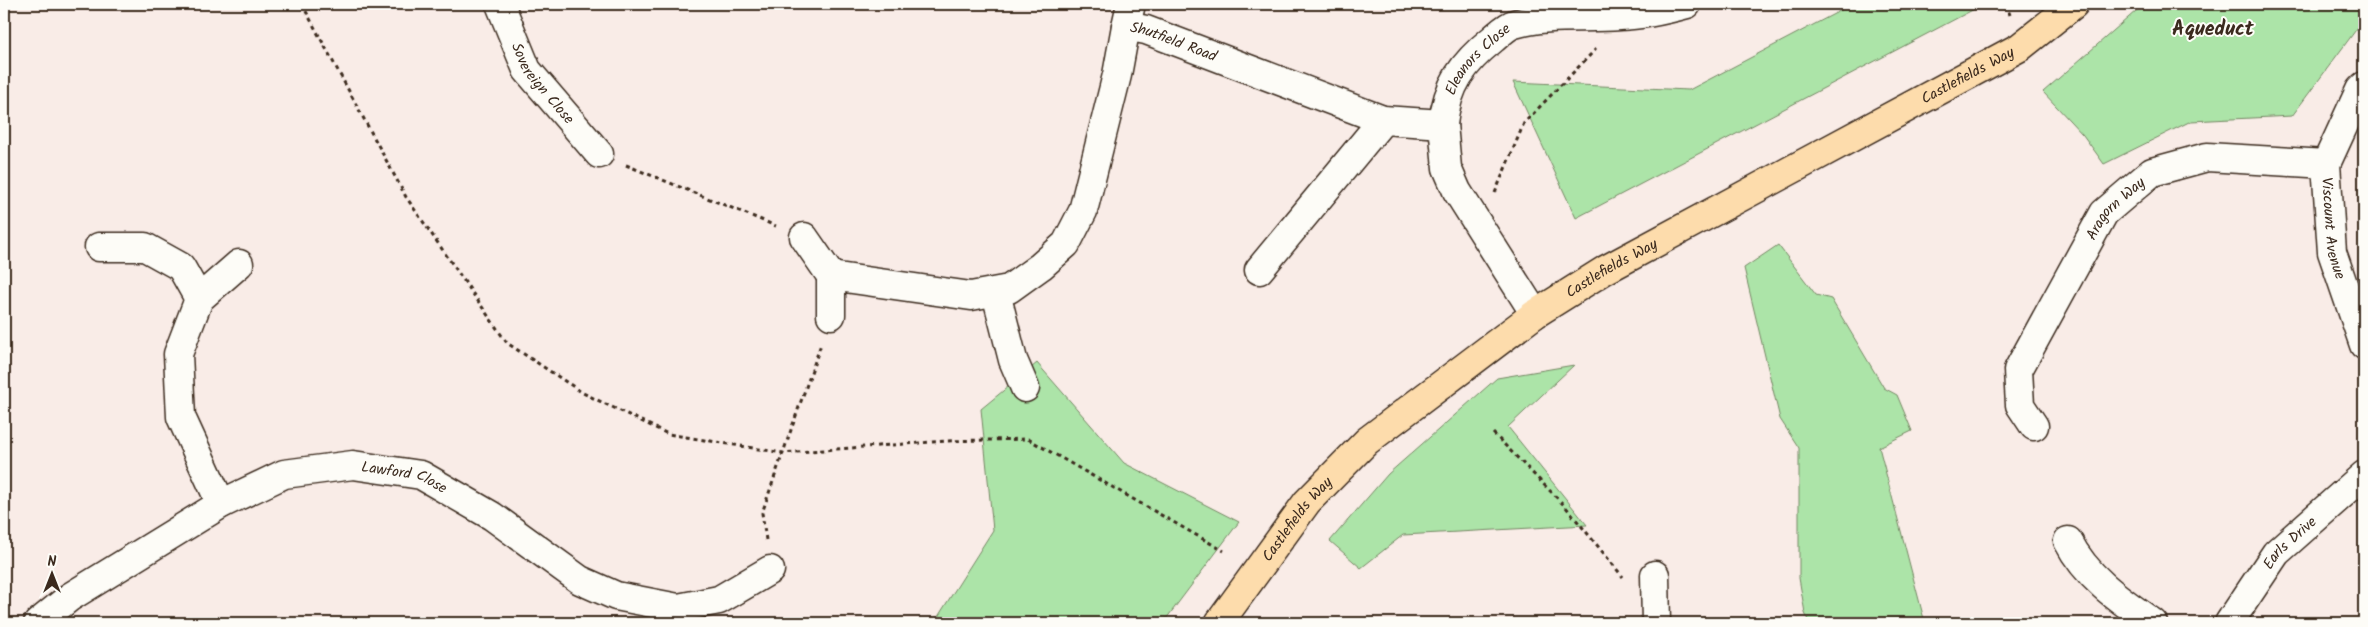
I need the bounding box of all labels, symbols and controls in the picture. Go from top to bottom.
district label: Aqueduct [2172,14,2255,46]
street label: Shutfield Road [1128,16,1221,69]
street label: Eleanors Close [1439,17,1516,99]
street label: Sovereign Close [504,39,580,130]
street label: Castlefields Way [1917,41,2020,111]
street label: Aragorn Way [2080,171,2152,245]
street label: Viscount Avenue [2314,177,2352,283]
street label: Castlefields Way [1561,232,1663,305]
street label: Lawford Close [360,455,452,501]
street label: Castlefields Way [1256,471,1339,567]
street label: Earls Drive [2257,511,2323,575]
north arrow [28,550,78,600]
text: N [48,551,57,573]

